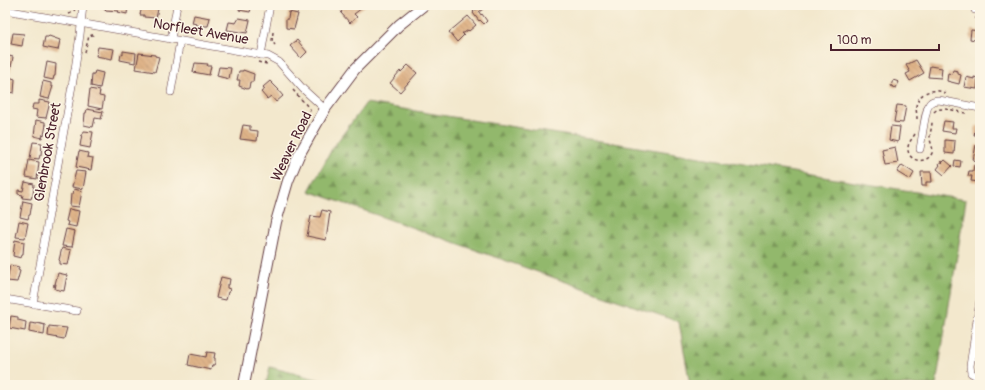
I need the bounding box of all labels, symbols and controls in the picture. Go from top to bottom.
street label: Norfleet Avenue [152,15,250,48]
scale bar [831,26,939,52]
text: 100 m [837,33,872,48]
street label: Glenbrook Street [30,101,65,203]
street label: Weaver Road [267,108,316,184]

